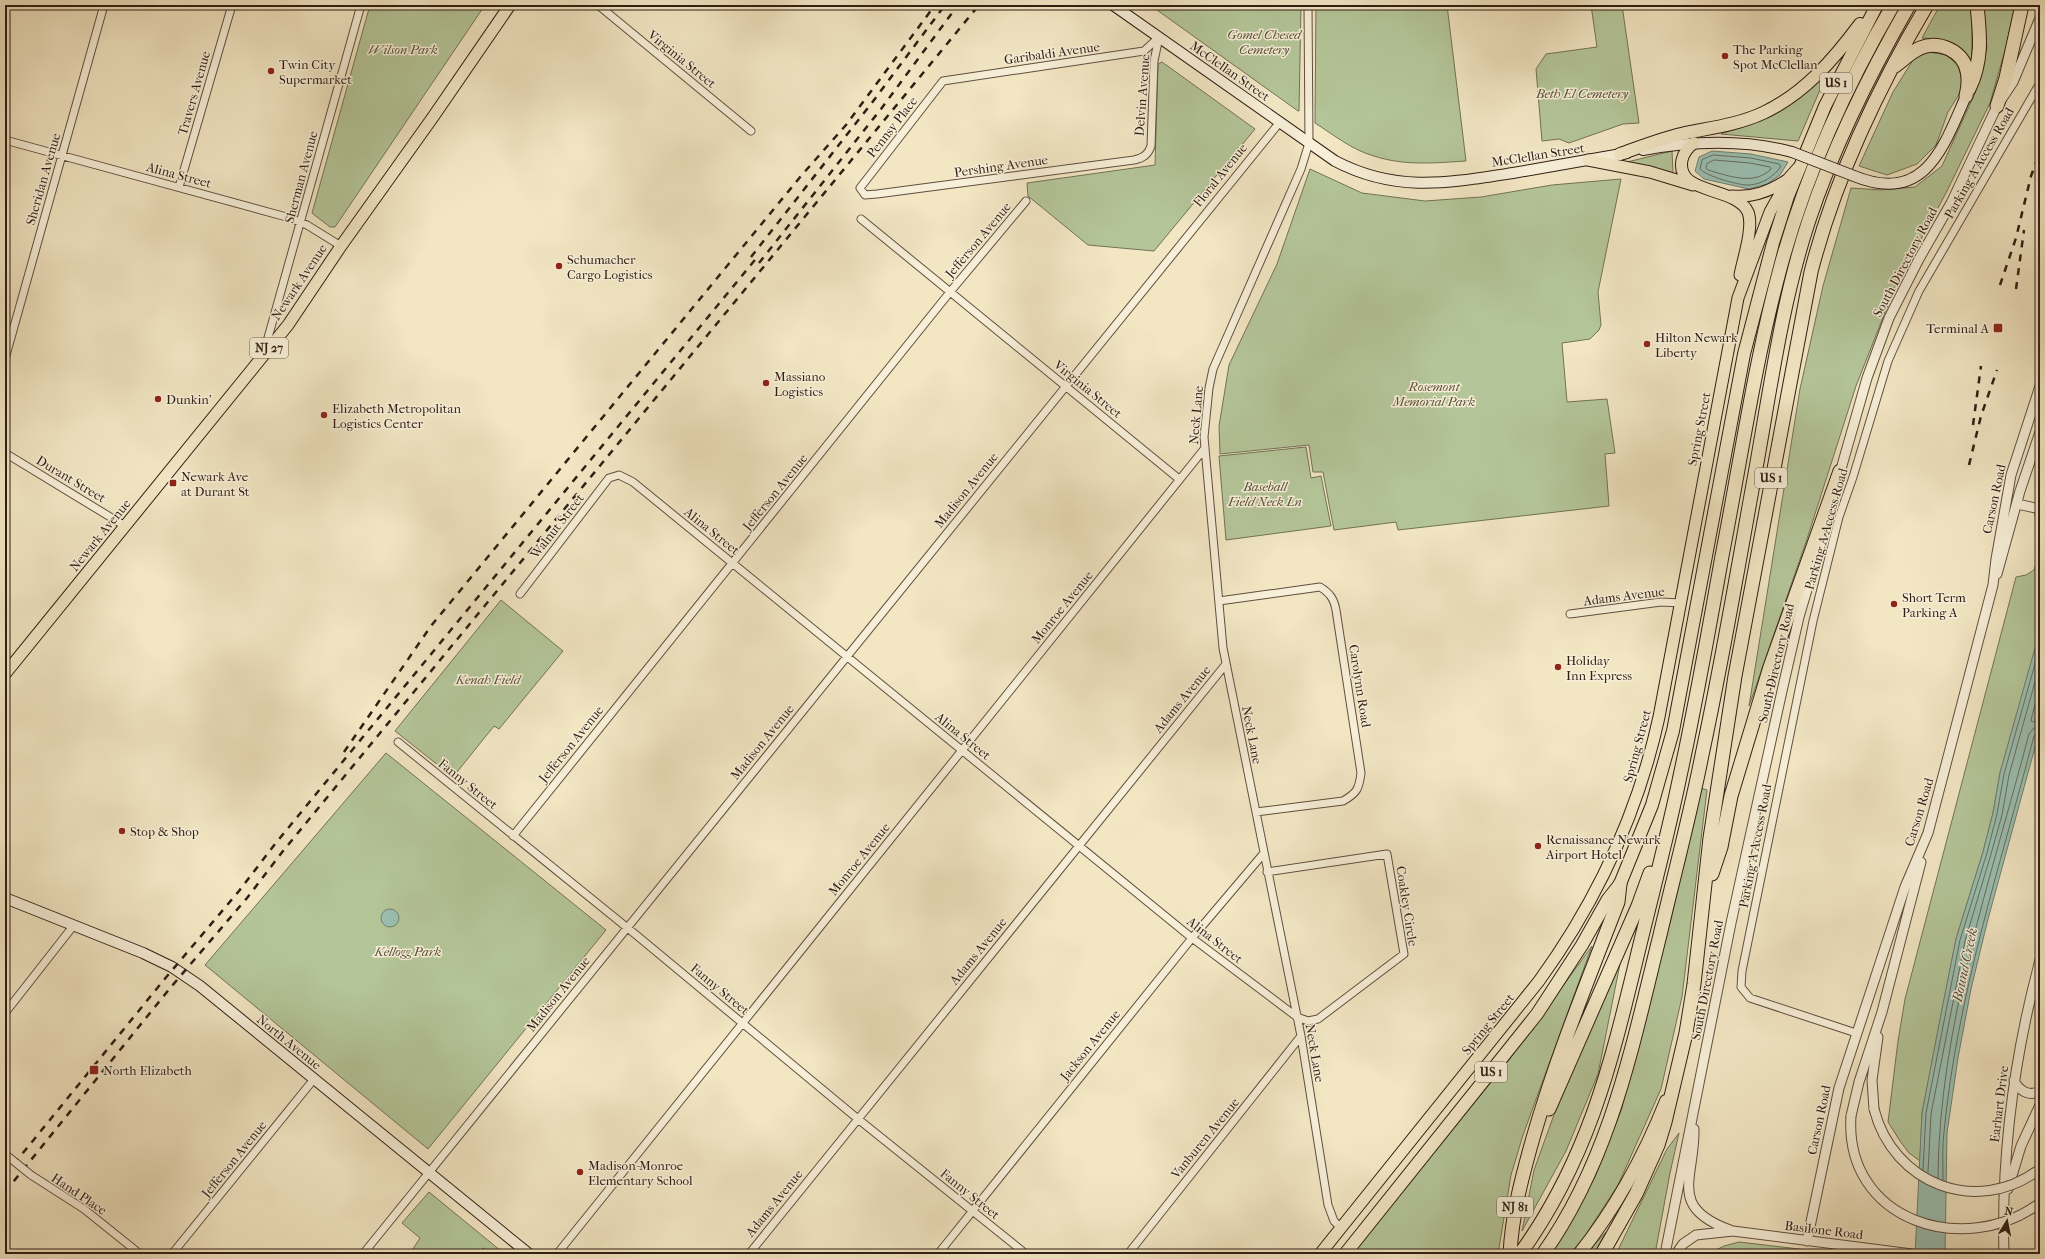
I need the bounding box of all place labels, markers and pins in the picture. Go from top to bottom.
place label: The Parking Spot McClellan [1733,42,1818,72]
marker: The Parking Spot McClellan [1720,51,1730,61]
place label: Twin City Supermarket [279,57,352,87]
marker: Twin City Supermarket [266,66,276,76]
place label: Schumacher Cargo Logistics [567,252,653,282]
marker: Schumacher Cargo Logistics [554,261,564,271]
place label: Terminal A [1926,321,1990,336]
marker: Terminal A [1992,322,2004,334]
place label: Hilton Newark Liberty [1655,330,1738,360]
marker: Hilton Newark Liberty [1642,339,1652,349]
place label: Massiano Logistics [774,369,826,399]
marker: Massiano Logistics [761,378,771,388]
place label: Dunkin' [166,392,212,407]
marker: Dunkin' [153,394,163,404]
place label: Elizabeth Metropolitan Logistics Center [332,401,462,431]
marker: Elizabeth Metropolitan Logistics Center [319,410,329,420]
place label: Newark Ave at Durant St [181,469,250,499]
marker: Newark Ave at Durant St [168,478,178,488]
place label: Short Term Parking A [1902,590,1966,620]
marker: Short Term Parking A [1889,599,1899,609]
place label: Holiday Inn Express [1566,653,1632,683]
marker: Holiday Inn Express [1553,662,1563,672]
place label: Stop & Shop [130,824,199,839]
marker: Stop & Shop [117,826,127,836]
place label: Renaissance Newark Airport Hotel [1545,832,1661,862]
marker: Renaissance Newark Airport Hotel [1533,841,1543,851]
place label: North Elizabeth [103,1063,192,1078]
marker: North Elizabeth [88,1064,100,1076]
place label: Madison-Monroe Elementary School [588,1158,693,1188]
marker: Madison-Monroe Elementary School [575,1167,585,1177]

